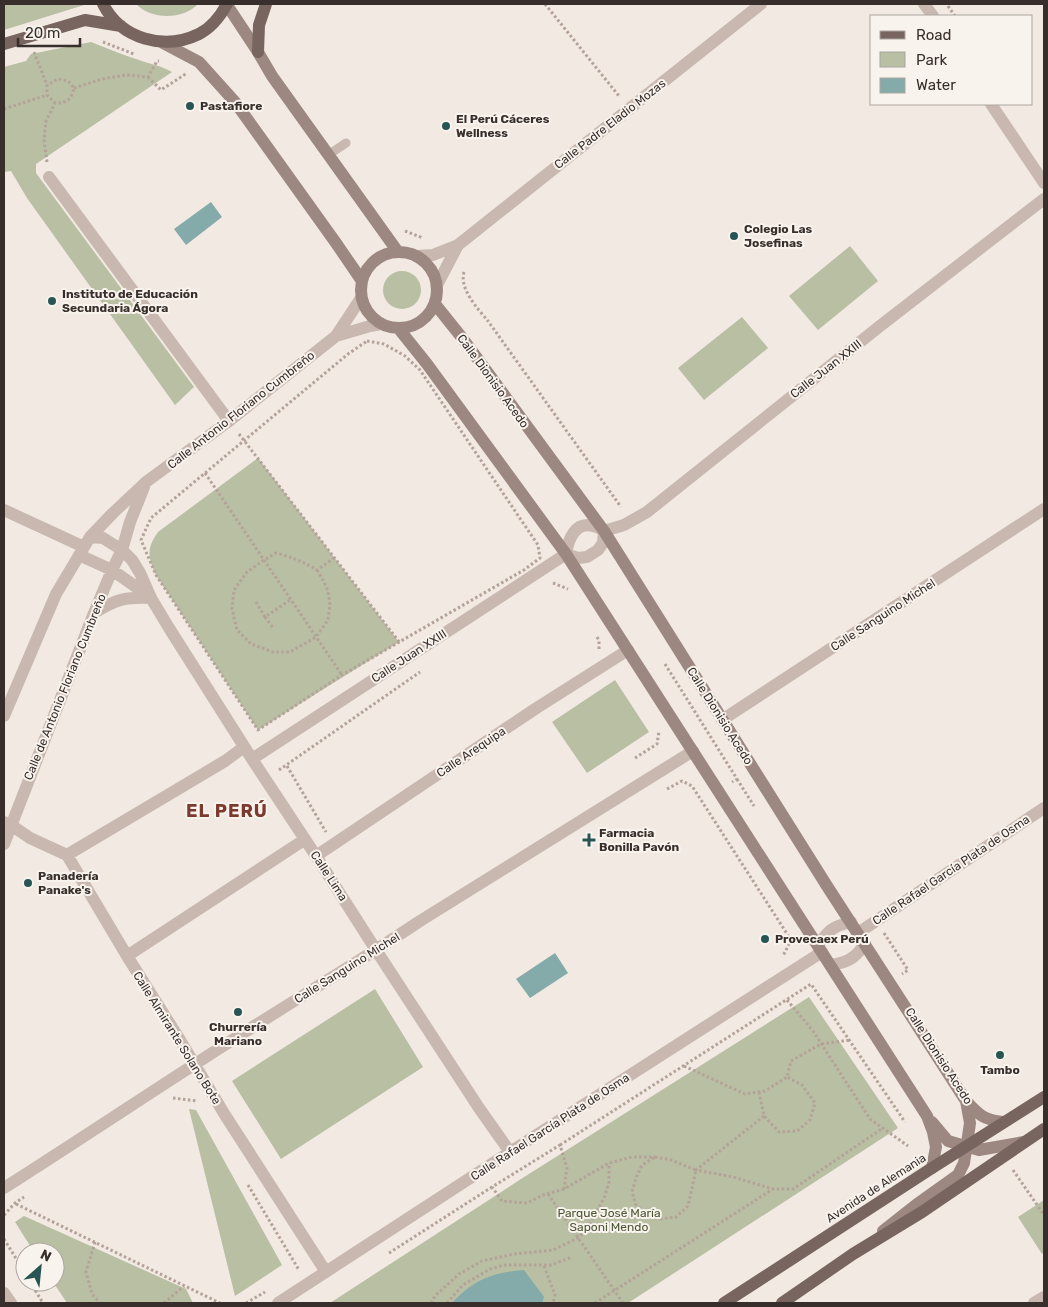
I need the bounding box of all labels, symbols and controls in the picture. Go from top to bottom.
scale bar [18,15,80,47]
legend [870,15,1033,105]
text: 20 m [25,24,60,42]
text: Road [916,26,952,44]
text: Park [916,51,947,69]
street label: Calle Padre Eladio Mozas [552,76,668,172]
text: Water [916,76,956,94]
place label: Pastafiore [200,99,262,113]
marker: Pastafiore [184,100,196,112]
place label: El Perú Cáceres Wellness [456,112,550,140]
marker: El Perú Cáceres Wellness [440,120,452,132]
place label: Colegio Las Josefinas [744,222,812,250]
marker: Colegio Las Josefinas [728,230,740,242]
place label: Instituto de Educación Secundaria Ágora [62,287,198,315]
marker: Instituto de Educación Secundaria Ágora [46,295,58,307]
street label: Calle Dionisio Acedo [454,331,532,431]
street label: Calle Juan XXIII [788,337,864,401]
street label: Calle Antonio Floriano Cumbreño [165,348,317,472]
street label: Calle Sanguino Michel [828,576,938,654]
street label: Calle de Antonio Floriano Cumbreño [21,592,109,782]
street label: Calle Juan XXIII [369,627,449,685]
street label: Calle Dionisio Acedo [684,665,756,767]
street label: Calle Arequipa [434,724,508,780]
district label: EL PERÚ [186,800,268,822]
street label: Calle Rafael García Plata de Osma [870,812,1032,928]
place label: Farmacia Bonilla Pavón [599,826,680,854]
marker: Farmacia Bonilla Pavón [583,834,595,846]
street label: Calle Lima [308,848,350,904]
place label: Panadería Panake's [38,869,99,897]
marker: Panadería Panake's [22,877,34,889]
street label: Calle Sanguino Michel [292,930,402,1006]
place label: Provecaex Perú [775,932,869,946]
marker: Provecaex Perú [759,933,771,945]
street label: Calle Almirante Solano Bote [130,969,224,1107]
street label: Calle Dionisio Acedo [903,1005,975,1107]
marker: Churrería Mariano [232,1006,244,1018]
place label: Churrería Mariano [209,1020,267,1048]
marker: Tambo [994,1049,1006,1061]
place label: Tambo [980,1063,1020,1077]
street label: Calle Rafael García Plata de Osma [468,1070,632,1184]
street label: Avenida de Alemania [824,1151,928,1225]
park label: Parque José María Saponi Mendo [557,1206,661,1234]
north arrow [15,1242,65,1292]
text: N [37,1246,54,1266]

